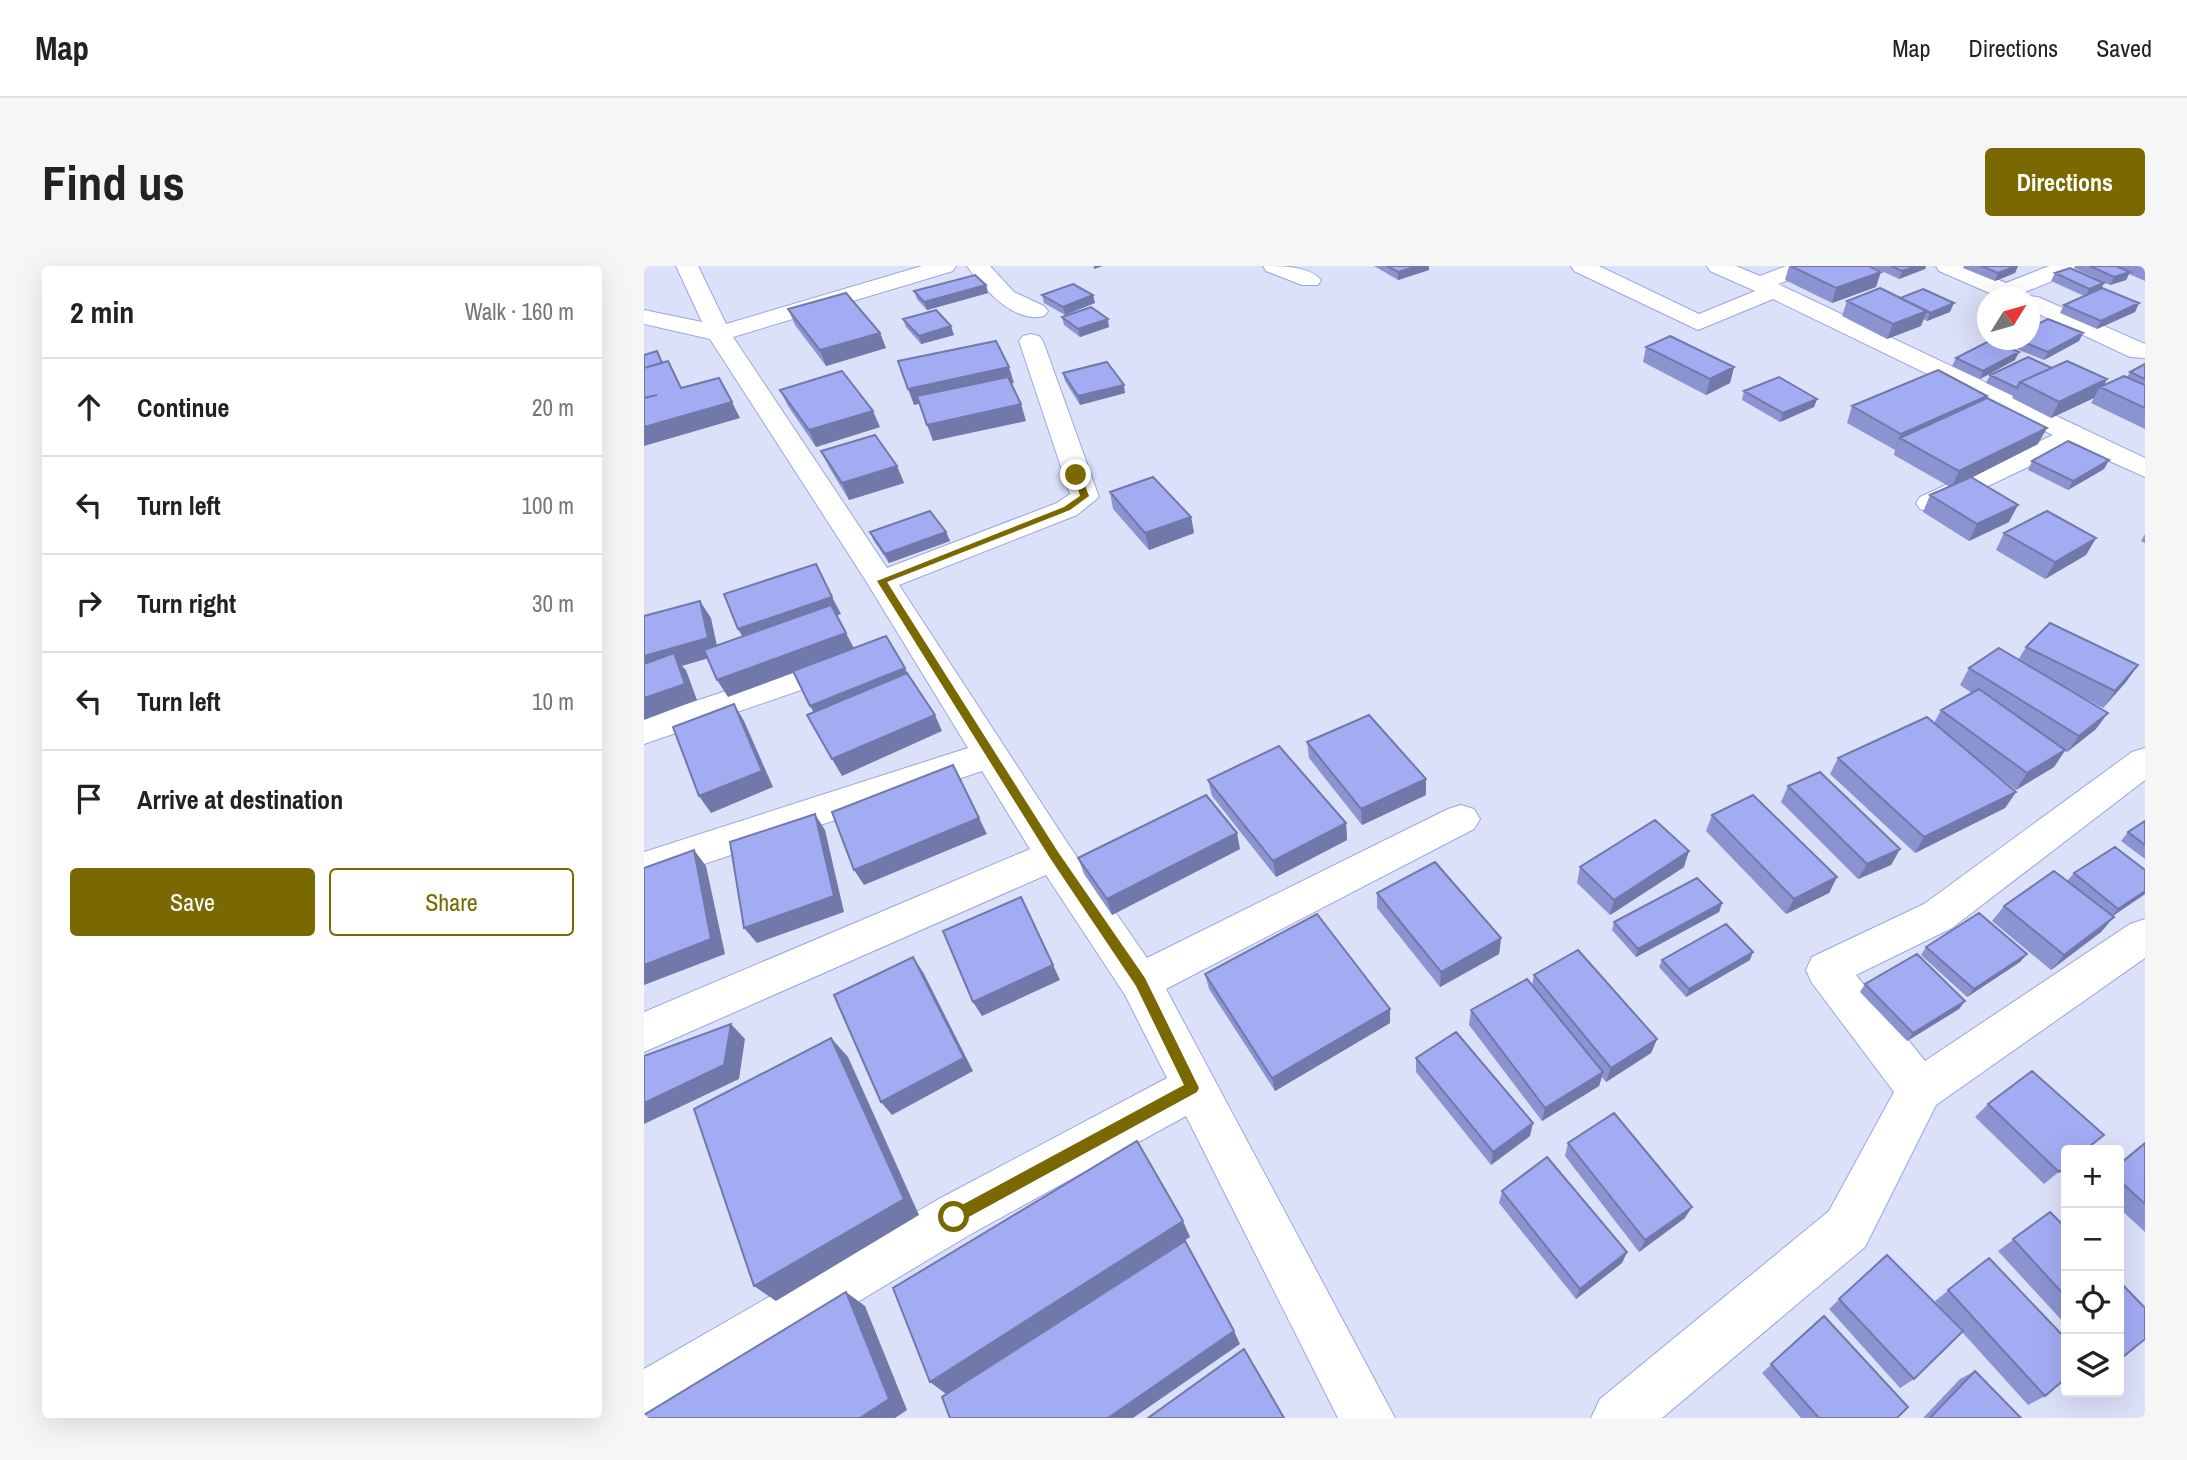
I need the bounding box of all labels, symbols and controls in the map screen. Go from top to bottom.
text: Map [35,26,89,70]
text: Map [1892,32,1930,64]
text: Directions [1968,32,2058,64]
text: Saved [2096,32,2152,64]
button: Directions [1985,148,2145,216]
text: Find us [42,149,185,215]
north arrow [1977,287,2040,350]
text: 2 min [70,292,134,332]
text: Walk · 160 m [465,296,574,327]
icon: ahead [70,388,108,426]
text: Continue [137,390,229,425]
text: 20 m [532,392,574,423]
route end [1060,459,1091,490]
icon: left [70,486,108,524]
text: Turn left [137,488,221,523]
text: 100 m [522,490,574,521]
icon: right [70,584,108,622]
text: Turn right [137,586,236,621]
text: 30 m [532,588,574,619]
icon: left [70,682,108,720]
text: Turn left [137,684,221,719]
text: 10 m [532,686,574,717]
icon: arrive [70,780,108,818]
text: Arrive at destination [137,782,343,817]
button: Save [70,868,315,936]
button: Share [329,868,574,936]
map controls [2061,1145,2124,1397]
button: + [2061,1145,2124,1208]
route start [938,1201,969,1232]
button: − [2061,1208,2124,1271]
button: locate [2061,1271,2124,1334]
button: layers [2061,1334,2124,1397]

